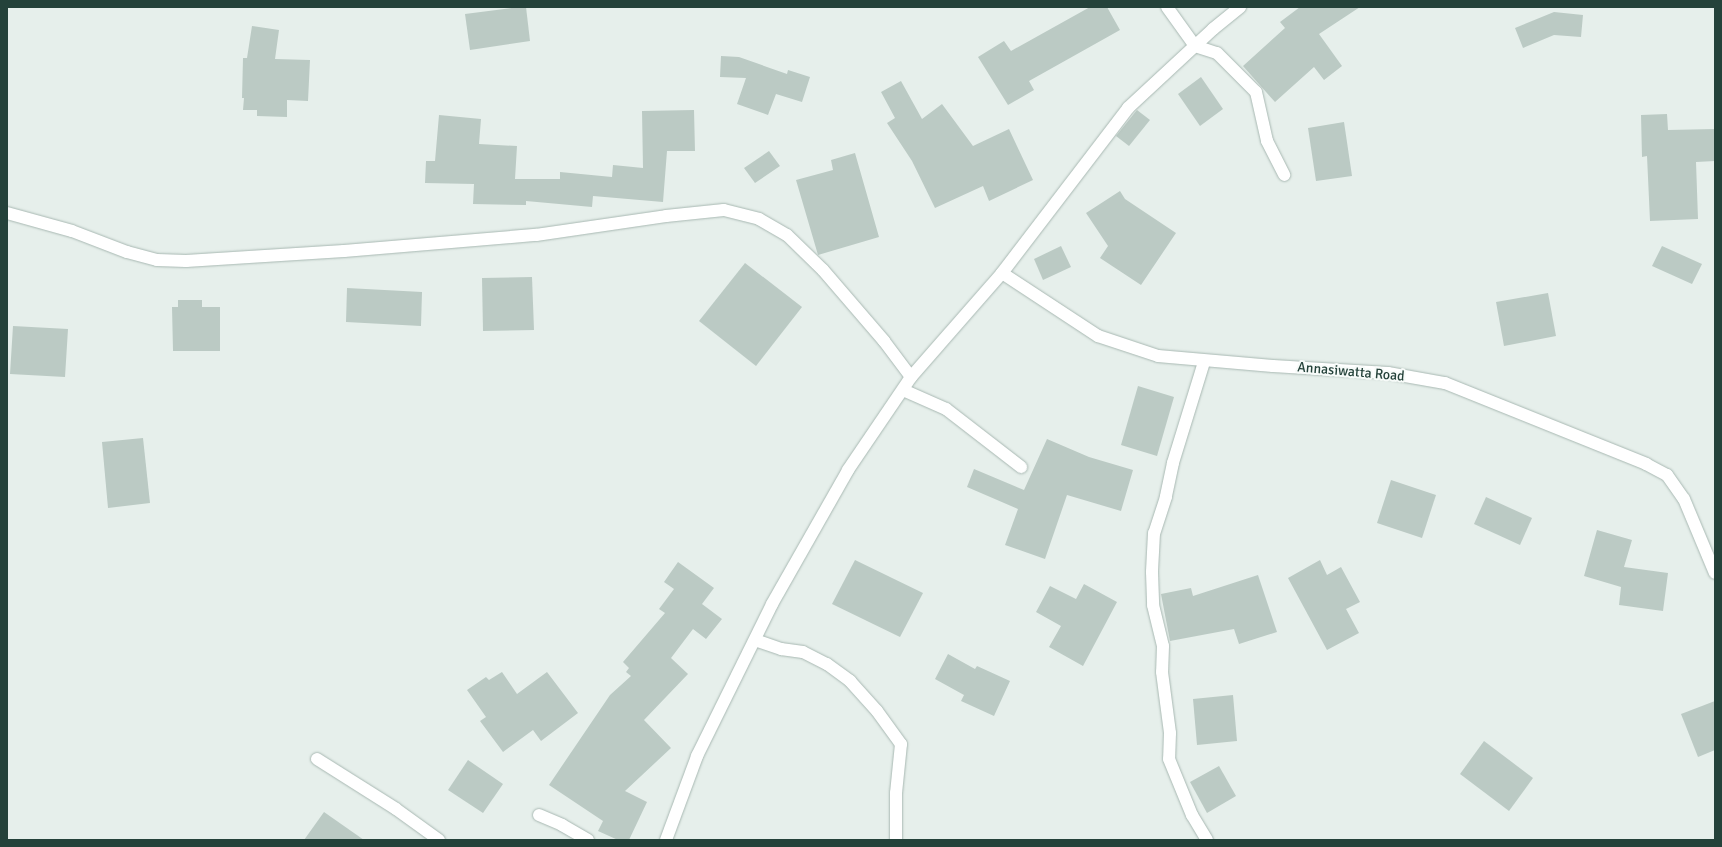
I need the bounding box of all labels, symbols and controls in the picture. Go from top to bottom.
street label: Annasiwatta Road [1297,359,1405,385]

